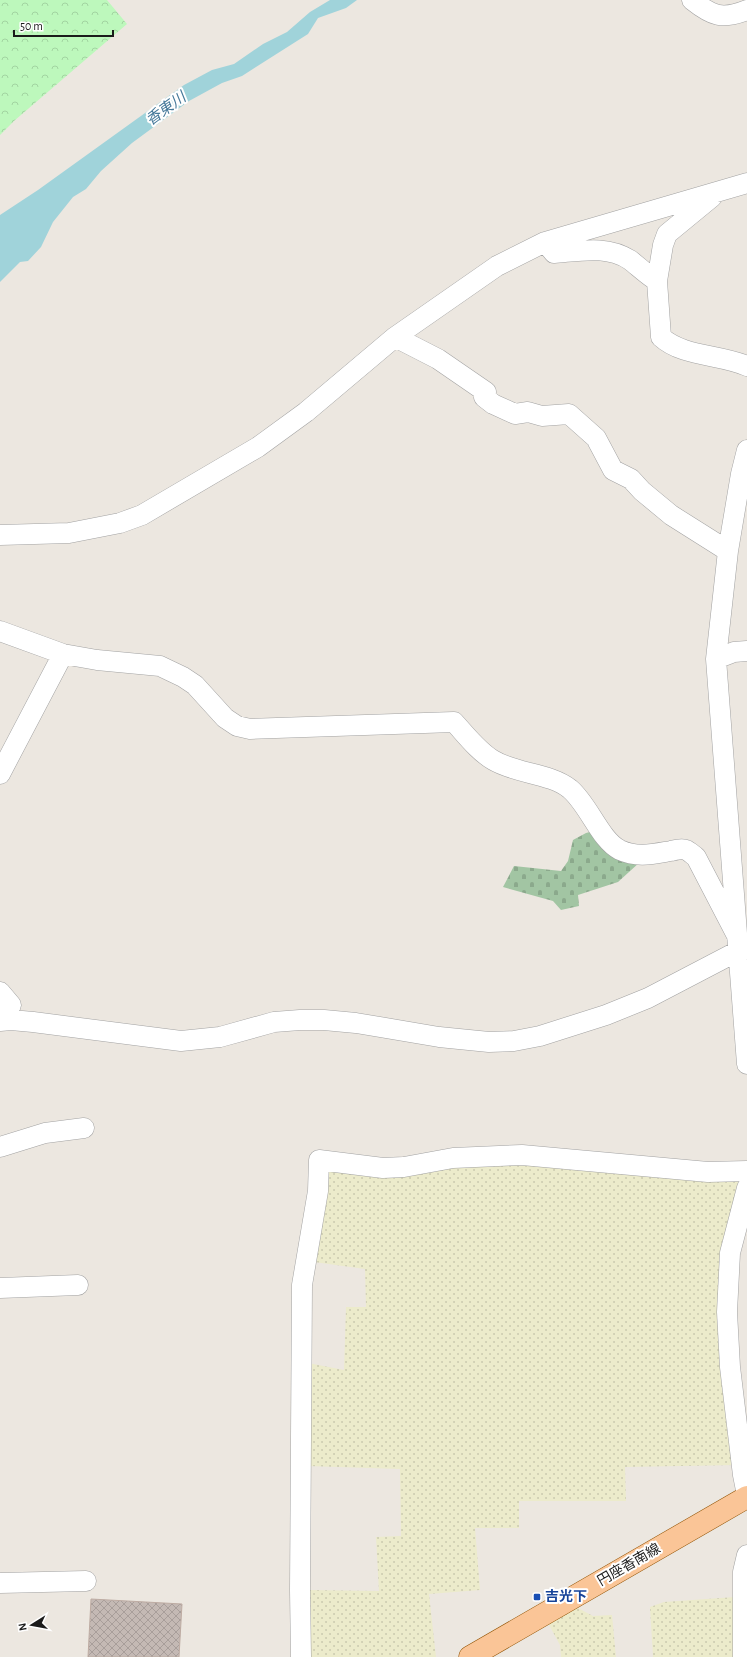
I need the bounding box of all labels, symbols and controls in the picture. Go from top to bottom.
scale bar [14,12,113,38]
text: 50 m [20,20,43,32]
water label: 香東川 [143,88,190,128]
street label: 円座香南線 [595,1541,663,1589]
place label: 吉光下 [545,1589,587,1604]
marker: 吉光下 [532,1592,542,1602]
north arrow [12,1605,52,1645]
text: N [17,1622,29,1632]

